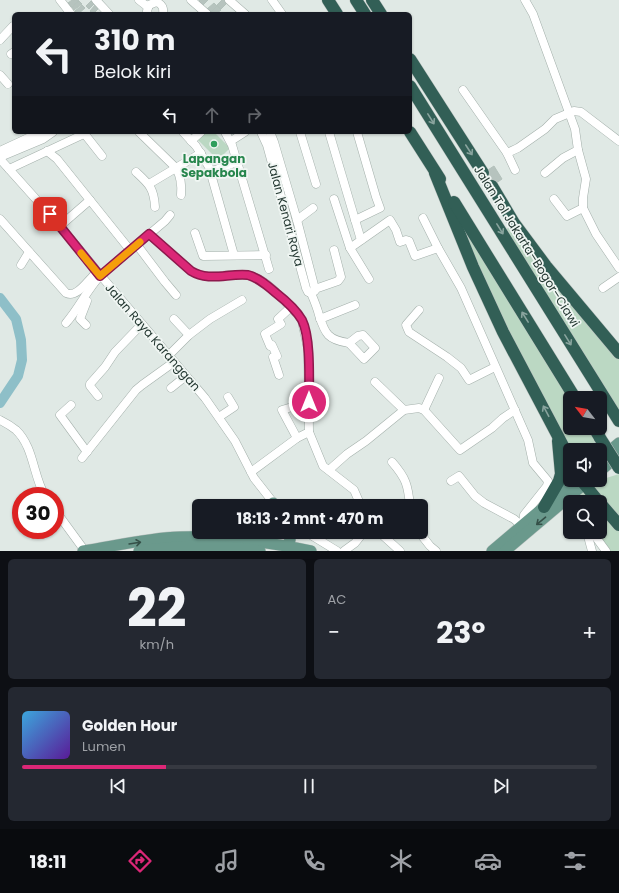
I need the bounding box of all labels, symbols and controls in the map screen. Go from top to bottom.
text: 310 m [94,21,175,60]
icon: left [28,28,80,80]
text: Belok kiri [94,59,171,84]
icon: left [159,104,181,126]
icon: ahead [201,104,223,126]
icon: right [243,104,265,126]
one-way arrow [427,113,435,124]
marker: Lapangan Sepakbola [209,139,219,149]
one-way arrow [465,145,473,156]
place label: Lapangan Sepakbola [181,150,247,181]
street label: Jalan Kenari Raya [264,160,308,268]
street label: Jalan Tol Jakarta–Bogor–Ciawi [470,162,584,330]
pin [33,197,67,231]
icon: arrive [39,203,61,225]
one-way arrow [496,223,504,234]
street label: Jalan Raya Karanggan [101,280,205,394]
one-way arrow [521,311,529,323]
one-way arrow [565,334,573,346]
position arrow [288,381,330,423]
north arrow [563,391,607,435]
map controls [563,391,607,539]
one-way arrow [541,406,549,418]
button: sound [563,443,607,487]
speed limit sign: 30 [12,487,64,539]
button: search [563,495,607,539]
text: 18:13 · 2 mnt · 470 m [237,508,383,529]
one-way arrow [536,516,547,525]
one-way arrow [128,539,141,547]
text: 22 [127,572,186,645]
text: AC [328,590,346,609]
text: 23° [436,611,485,654]
text: − [328,617,340,648]
text: + [582,617,597,648]
text: km/h [139,635,174,654]
text: Golden Hour [82,715,177,736]
text: Lumen [82,737,126,756]
icon: previous [107,775,129,797]
icon: pause [298,775,320,797]
icon: next [490,775,512,797]
icon: directions [126,847,154,875]
icon: music [213,847,241,875]
icon: phone [300,847,328,875]
icon: climate [387,847,415,875]
icon: car [474,847,502,875]
icon: filters [561,847,589,875]
text: 18:11 [30,849,67,874]

